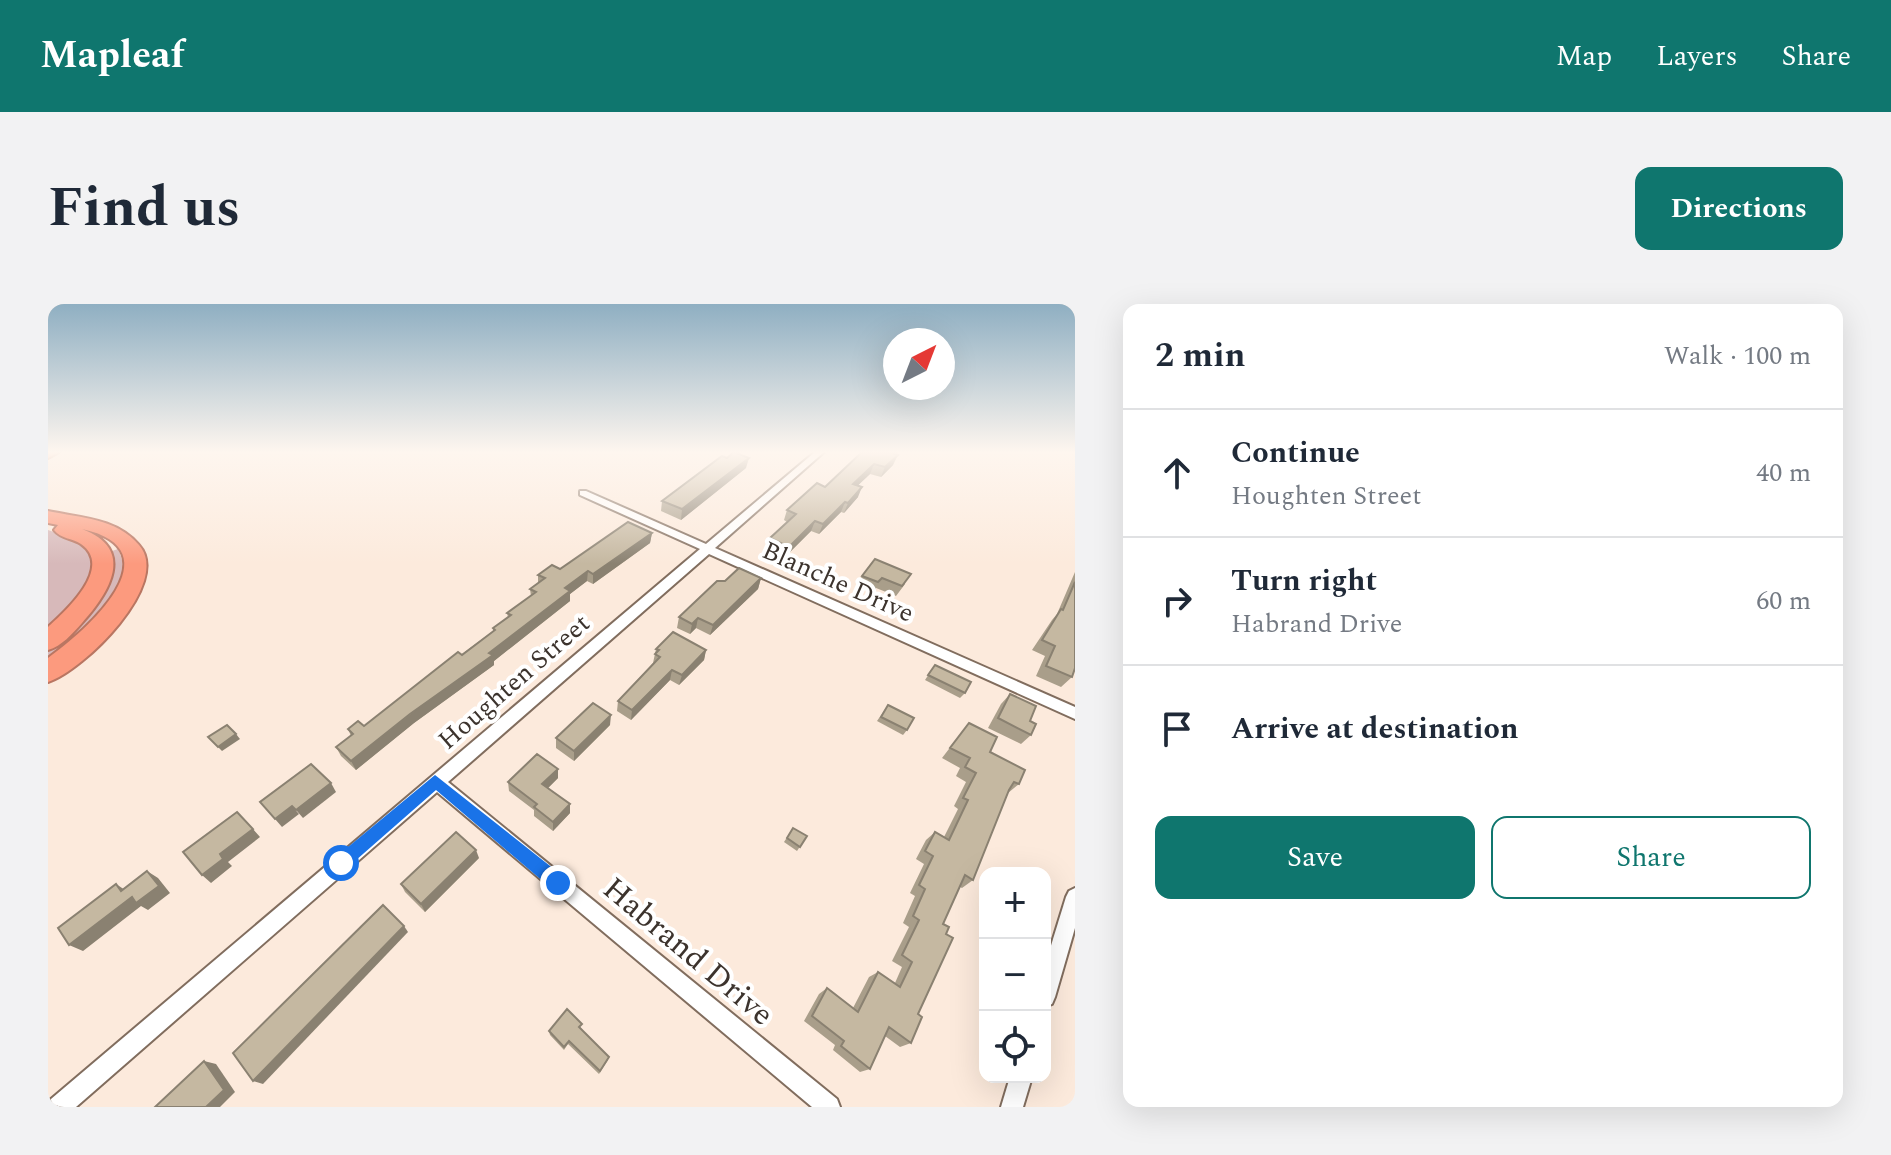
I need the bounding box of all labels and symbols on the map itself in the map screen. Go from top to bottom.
north arrow [883,328,955,400]
street label: Blanche Drive [756,531,920,633]
street label: Houghten Street [429,604,599,760]
route start [323,845,359,881]
route end [540,865,576,901]
street label: Habrand Drive [591,865,785,1039]

